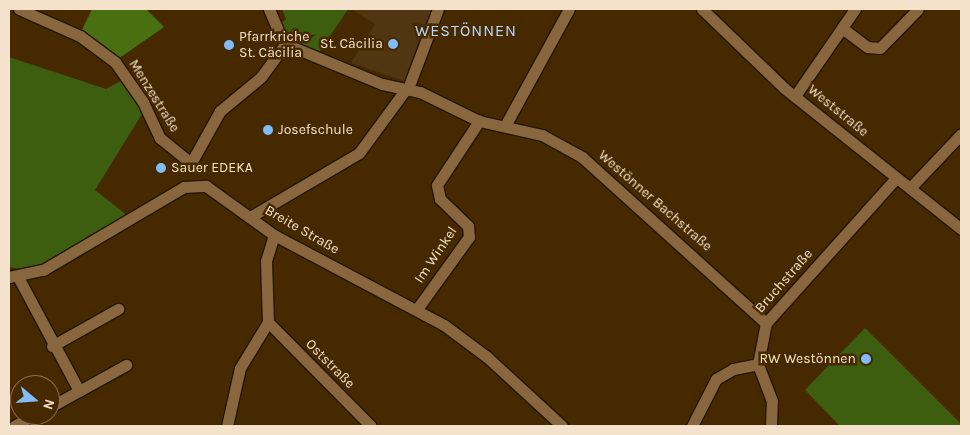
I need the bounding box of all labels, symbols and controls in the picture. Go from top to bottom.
district label: WESTÖNNEN [414,21,518,41]
place label: Pfarrkriche St. Cäcilia [239,29,309,62]
place label: St. Cäcilia [320,36,383,52]
marker: St. Cäcilia [387,38,399,50]
marker: Pfarrkriche St. Cäcilia [223,39,235,51]
street label: Menzestraße [125,57,183,135]
street label: Weststraße [804,81,872,141]
place label: Josefschule [278,122,353,138]
marker: Josefschule [262,124,274,136]
street label: Westönner Bachstraße [595,147,715,255]
place label: Sauer EDEKA [171,160,253,176]
marker: Sauer EDEKA [155,162,167,174]
street label: Breite Straße [262,202,342,258]
street label: Im Winkel [411,224,461,286]
street label: Bruchstraße [752,246,816,316]
street label: Oststraße [302,336,358,392]
place label: RW Westönnen [760,351,856,367]
marker: RW Westönnen [860,353,872,365]
north arrow [10,375,60,425]
text: N [39,397,58,412]

